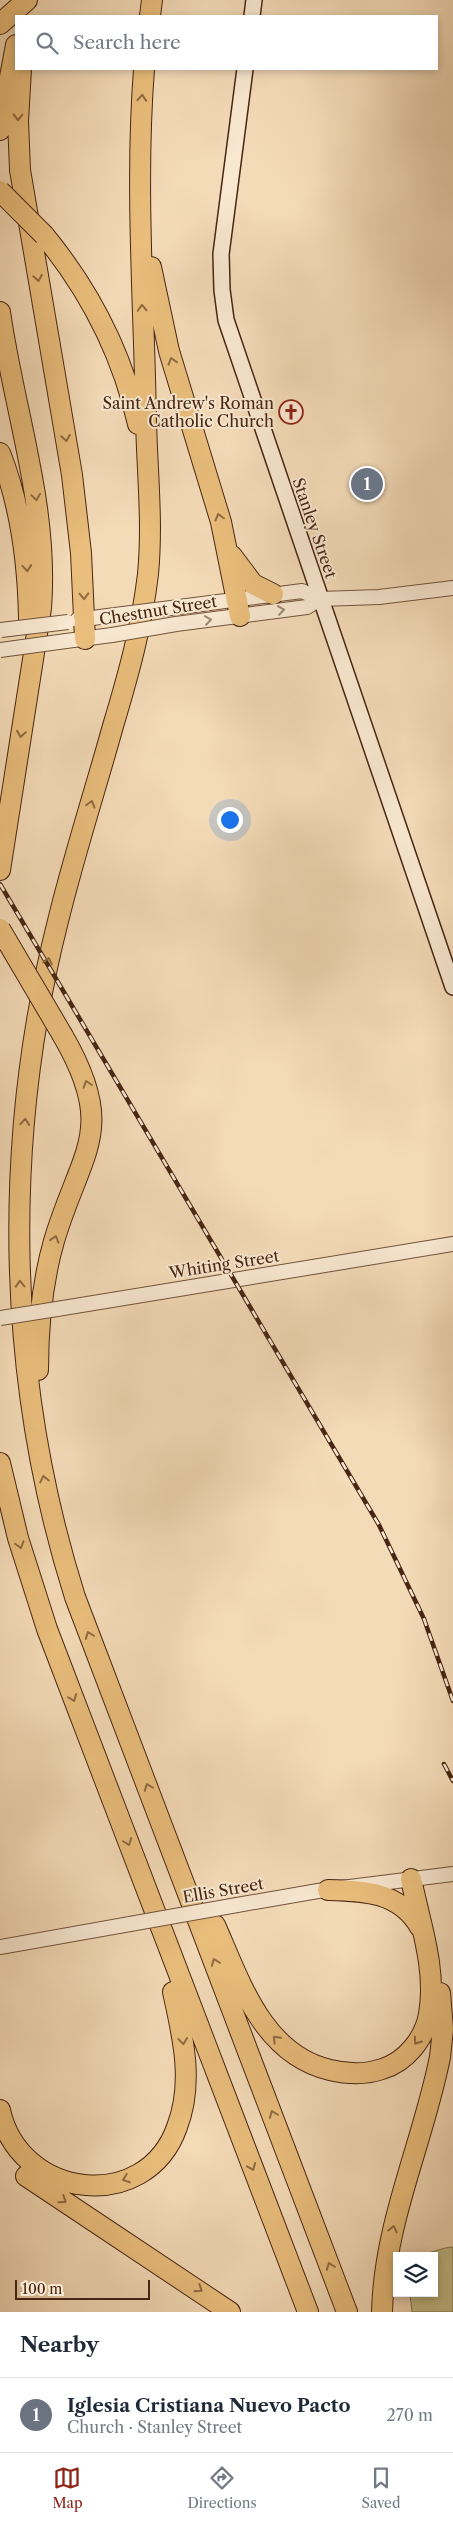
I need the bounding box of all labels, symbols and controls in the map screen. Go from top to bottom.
search box [15,15,438,70]
icon: search [33,29,61,57]
text: Search here [73,31,181,54]
one-way arrow [136,94,147,102]
one-way arrow [13,114,23,122]
one-way arrow [33,274,43,283]
one-way arrow [137,303,148,311]
one-way arrow [167,358,177,366]
place label: Saint Andrew's Roman Catholic Church [103,393,274,431]
church icon: Saint Andrew's Roman Catholic Church [278,399,304,425]
one-way arrow [61,434,71,443]
pin: 1 [351,465,383,503]
street label: Stanley Street [288,475,342,581]
one-way arrow [30,493,41,501]
one-way arrow [215,513,225,521]
one-way arrow [21,564,32,572]
street label: Chestnut Street [98,591,219,629]
one-way arrow [78,592,89,600]
one-way arrow [277,605,285,616]
one-way arrow [204,615,212,626]
one-way arrow [16,731,27,739]
one-way arrow [85,800,95,809]
your location [217,807,243,833]
one-way arrow [43,957,53,965]
one-way arrow [82,1080,92,1088]
one-way arrow [19,1117,30,1125]
one-way arrow [49,1235,59,1244]
street label: Whiting Street [166,1245,281,1283]
one-way arrow [15,1280,26,1288]
one-way arrow [39,1475,49,1484]
one-way arrow [15,1540,25,1548]
one-way arrow [85,1631,95,1640]
one-way arrow [67,1693,77,1702]
one-way arrow [144,1784,154,1792]
one-way arrow [122,1837,132,1846]
street label: Ellis Street [181,1873,265,1907]
one-way arrow [211,1958,221,1967]
one-way arrow [273,2035,282,2044]
one-way arrow [414,2035,423,2045]
one-way arrow [178,2037,188,2046]
one-way arrow [268,2111,278,2119]
one-way arrow [246,2162,257,2171]
one-way arrow [122,2173,130,2183]
one-way arrow [58,2194,67,2204]
one-way arrow [387,2225,397,2234]
map controls [393,2252,438,2297]
button: layers [393,2252,438,2297]
one-way arrow [326,2263,336,2271]
scale bar [15,2277,150,2300]
text: 100 m [22,2280,62,2298]
one-way arrow [193,2283,203,2292]
text: Nearby [20,2332,99,2357]
text: Iglesia Cristiana Nuevo Pacto [67,2394,351,2417]
text: 1 [32,2405,40,2425]
text: 270 m [387,2405,433,2425]
text: Church · Stanley Street [67,2417,242,2437]
tab: Map [52,2464,83,2512]
tab: Directions [187,2464,257,2512]
tab: Saved [362,2464,400,2512]

